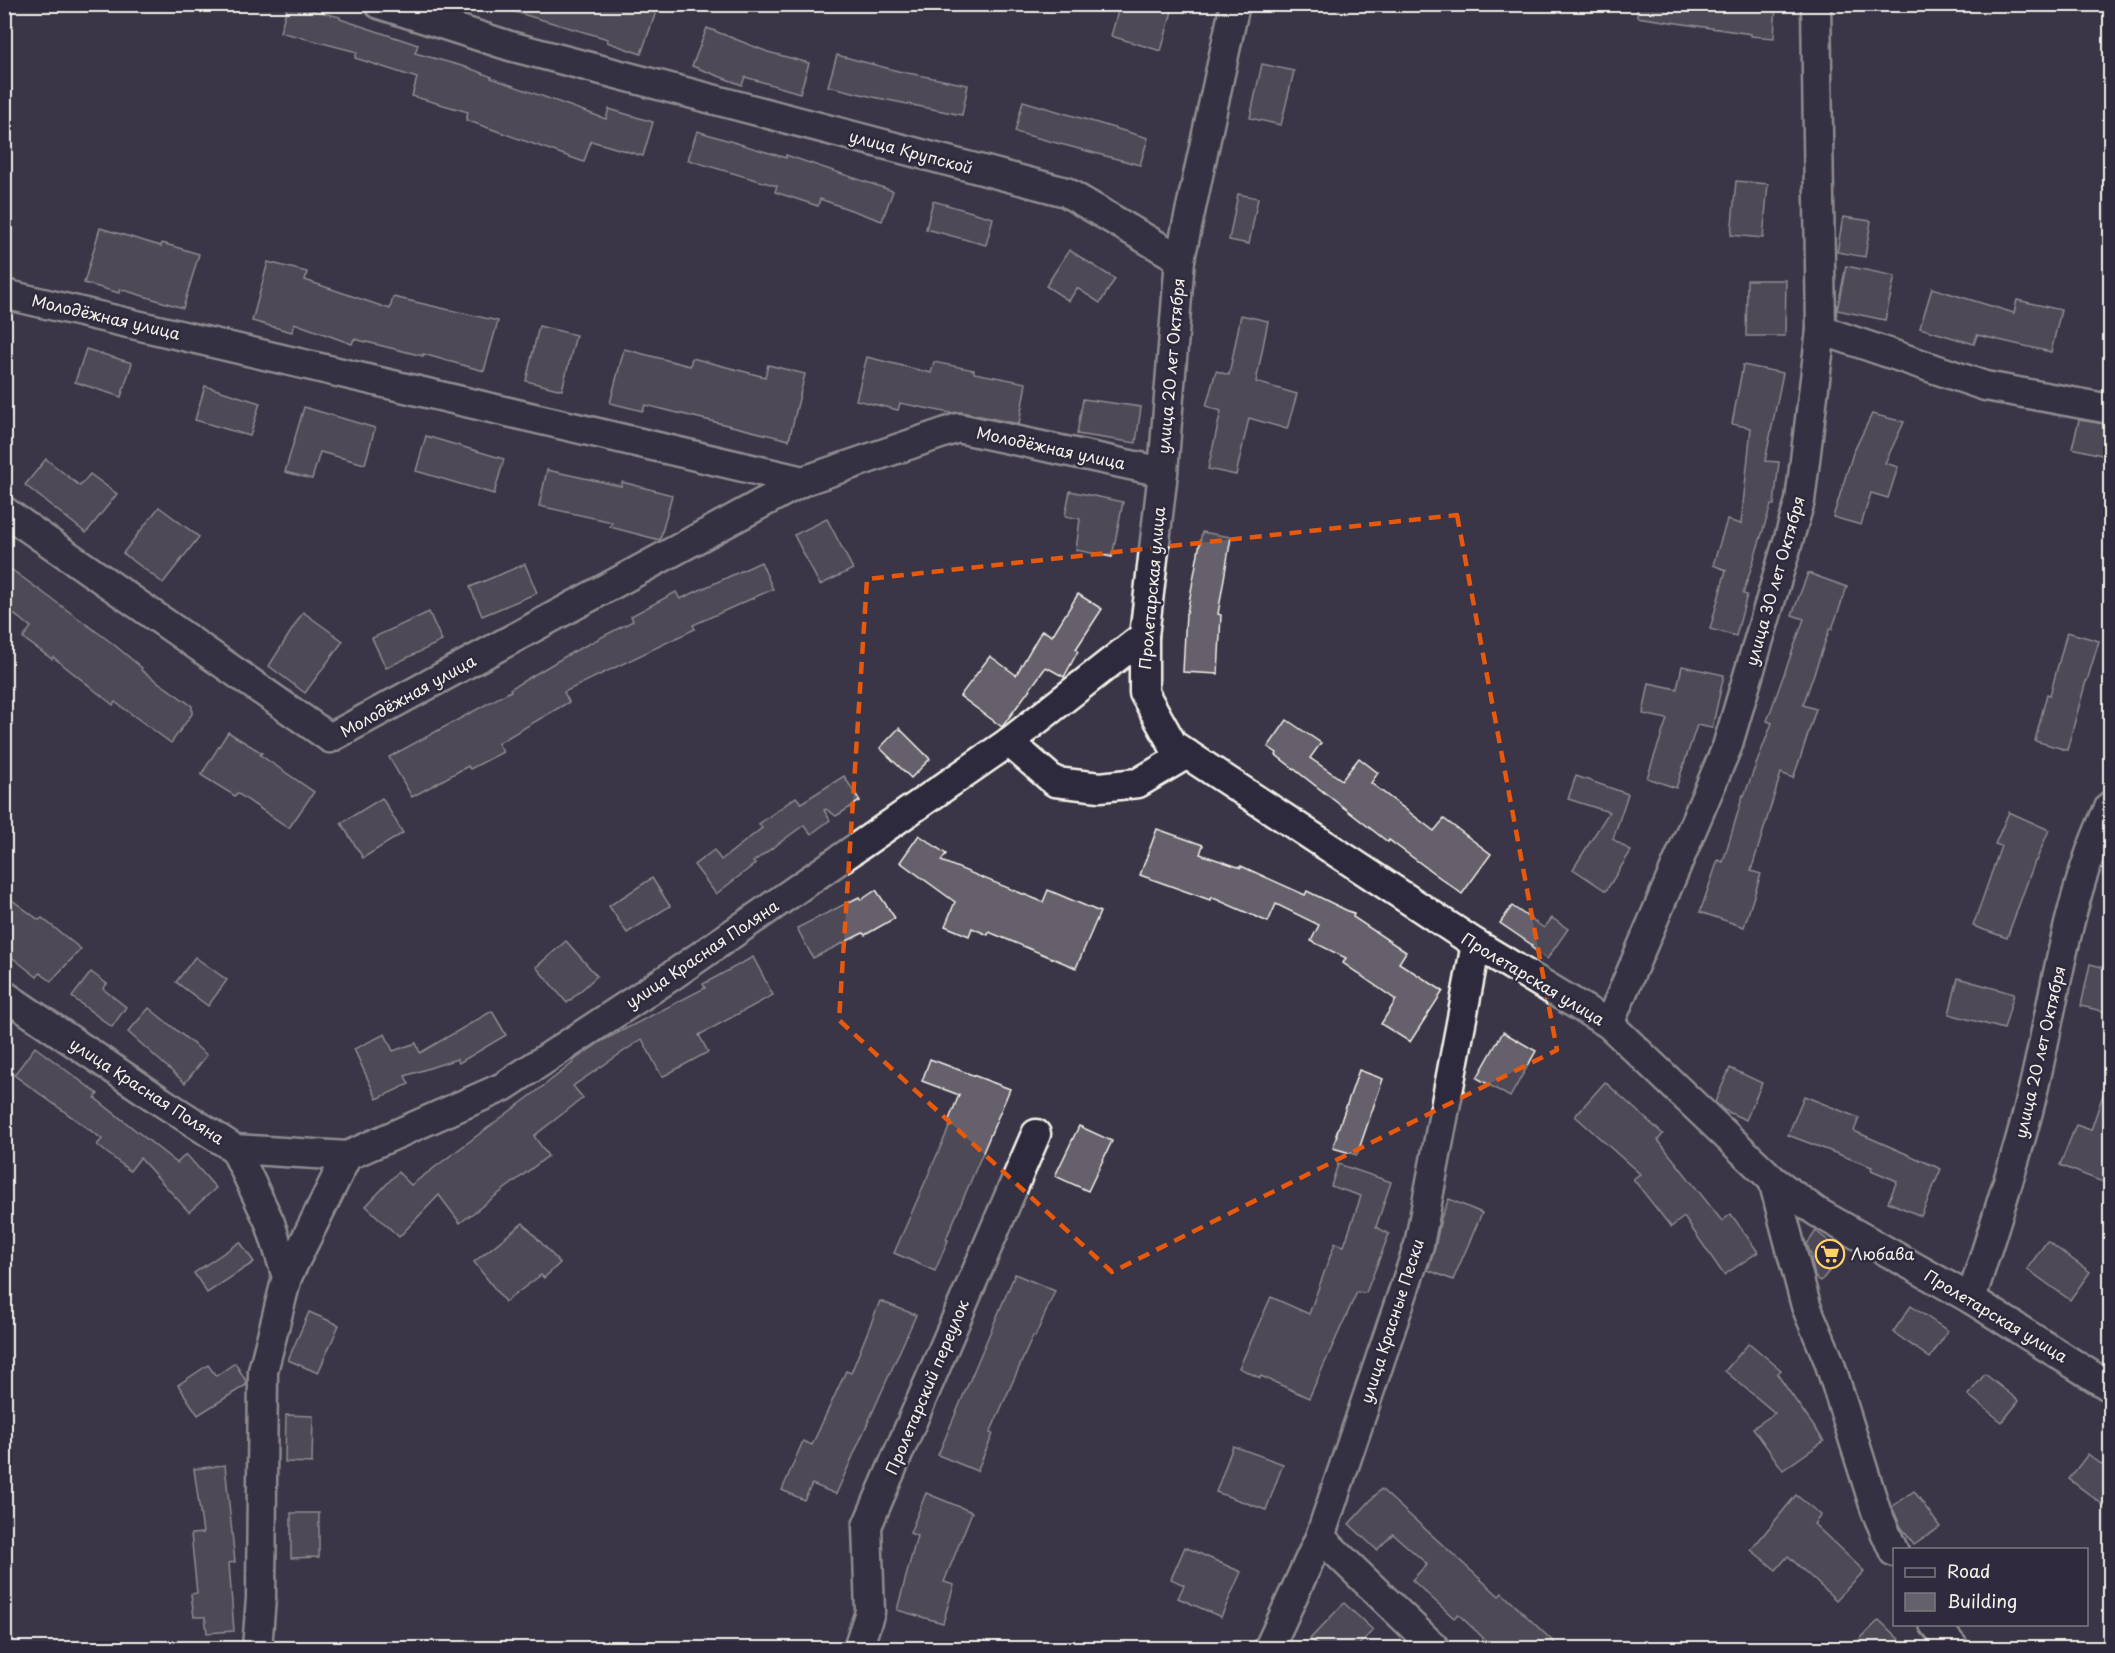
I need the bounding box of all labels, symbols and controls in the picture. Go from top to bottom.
street label: улица Крупской [847,123,976,179]
street label: улица 20 лет Октября [1150,277,1190,455]
street label: Молодёжная улица [30,287,183,345]
street label: Молодёжная улица [975,420,1128,475]
street label: улица 30 лет Октября [1738,493,1810,668]
street label: Пролетарская улица [1132,505,1170,670]
street label: Молодёжная улица [335,648,480,742]
street label: улица Красная Поляна [620,893,783,1013]
street label: Пролетарская улица [1457,926,1610,1031]
street label: улица 20 лет Октября [2008,963,2071,1140]
street label: улица Красная Поляна [66,1031,230,1149]
street label: улица Красные Пески [1353,1235,1429,1406]
supermarket icon: Любава [1814,1238,1846,1270]
place label: Любава [1851,1241,1914,1265]
street label: Пролетарская улица [1920,1263,2073,1368]
street label: Пролетарский переулок [878,1295,974,1478]
legend [1893,1548,2088,1626]
text: Road [1947,1557,1991,1584]
text: Building [1947,1587,2017,1614]

